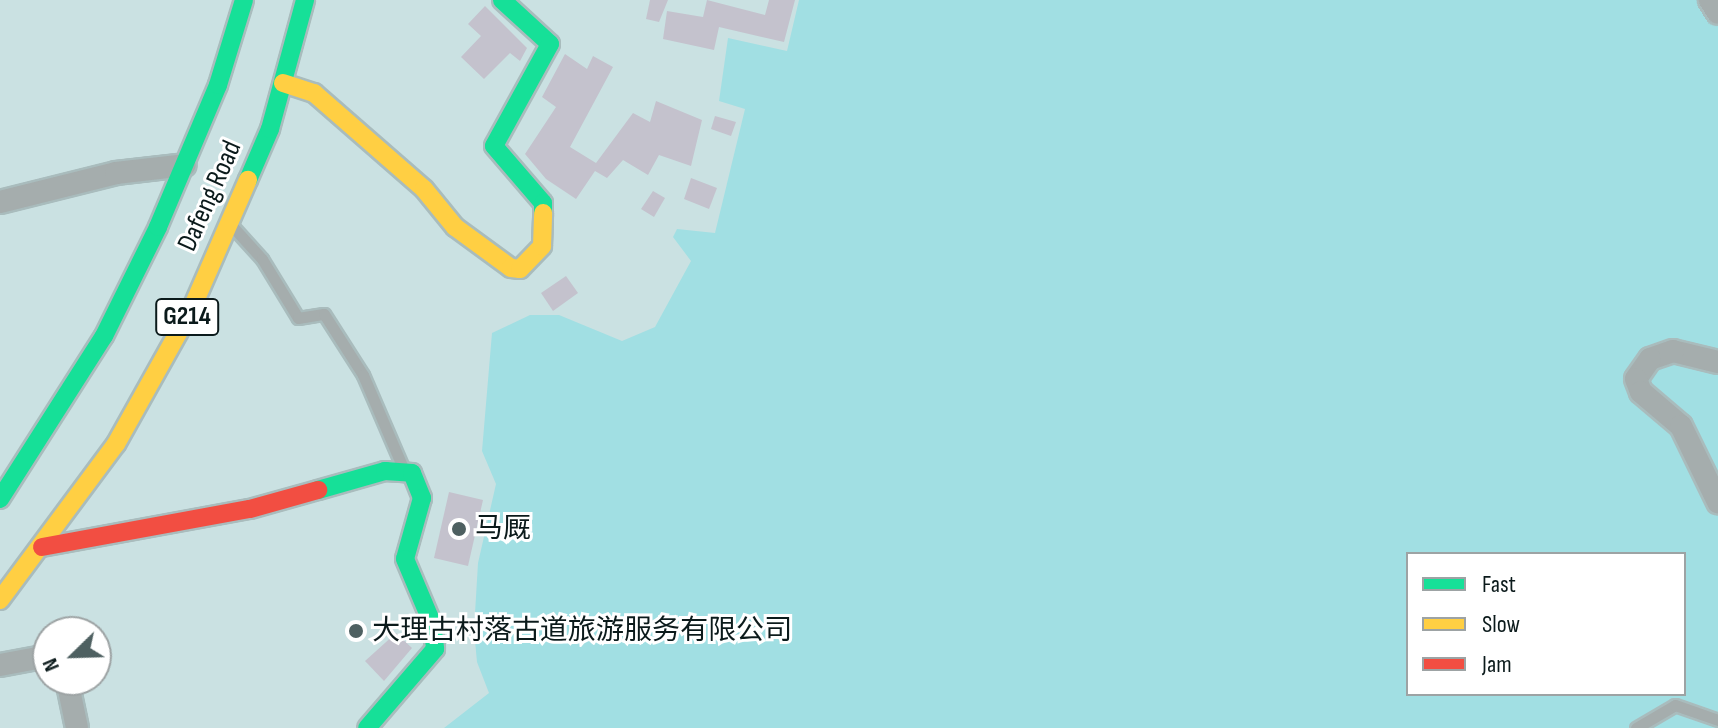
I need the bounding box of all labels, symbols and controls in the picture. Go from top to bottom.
street label: Dafeng Road [171,136,249,256]
road number: G214 [155,295,219,339]
place label: 马厩 [475,512,531,546]
marker: 马厩 [450,520,468,538]
legend [1406,552,1686,696]
text: Fast [1482,570,1516,599]
text: Slow [1482,610,1520,639]
place label: 大理古村落古道旅游服务有限公司 [372,614,792,648]
north arrow [32,616,112,696]
marker: 大理古村落古道旅游服务有限公司 [347,622,365,640]
text: Jam [1482,650,1512,679]
text: N [37,654,66,675]

